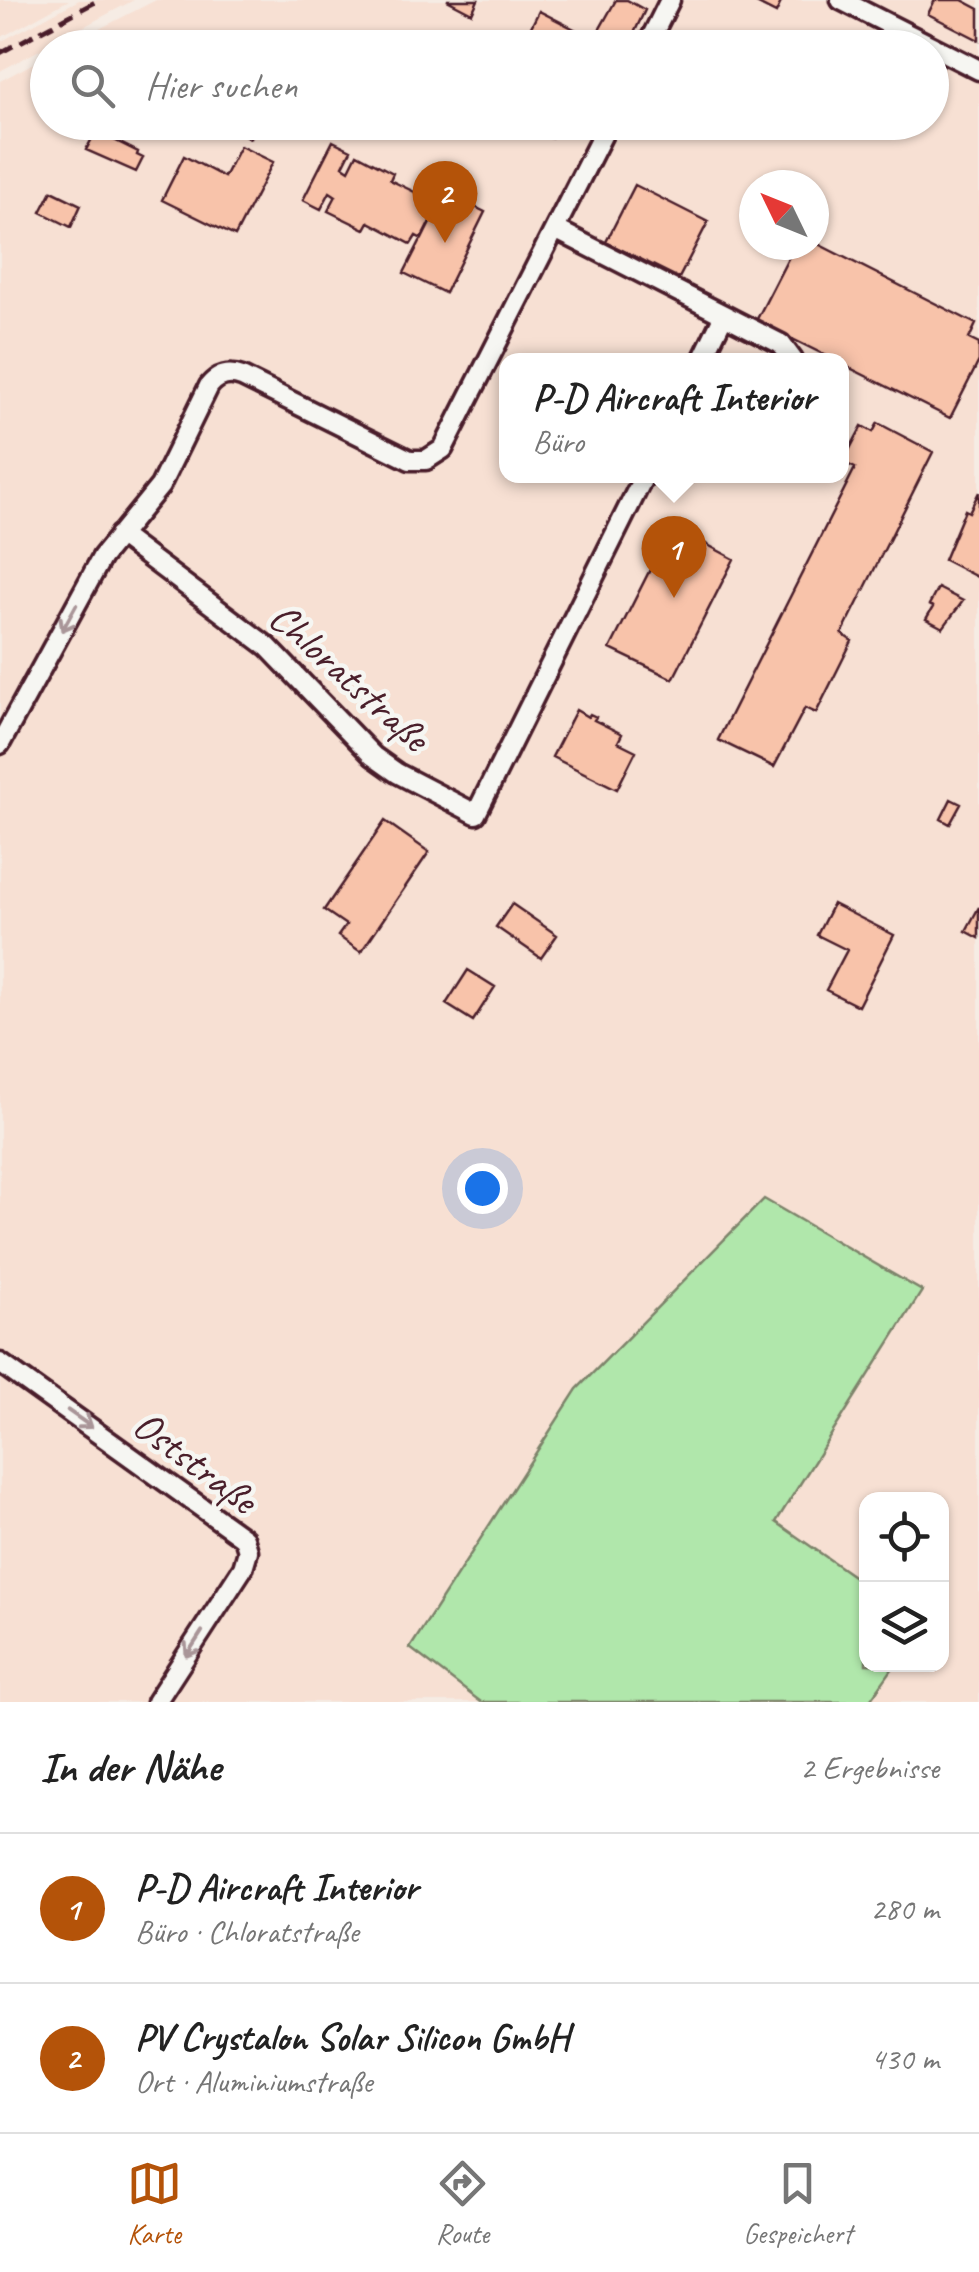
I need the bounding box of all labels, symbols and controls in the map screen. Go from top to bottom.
search box [30,30,949,140]
icon: search [65,58,120,113]
text: Hier suchen [145,62,297,109]
pin: 2 [412,160,478,243]
north arrow [739,170,829,260]
popup [499,353,849,483]
text: P-D Aircraft Interior [533,374,815,421]
text: Büro [533,421,584,462]
pin: 1 [642,516,706,598]
street label: Chloratstraße [258,591,443,765]
one-way arrow [58,603,78,633]
your location [457,1163,508,1214]
street label: Oststraße [123,1398,270,1528]
one-way arrow [65,1408,93,1429]
map controls [859,1492,949,1672]
button: locate [859,1492,949,1582]
button: layers [859,1582,949,1672]
one-way arrow [183,1629,204,1658]
text: In der Nähe [40,1741,221,1794]
text: 2 Ergebnisse [800,1747,939,1788]
text: P-D Aircraft Interior [135,1864,418,1911]
text: 1 [65,1888,80,1929]
text: 280 m [870,1888,939,1929]
text: Büro · Chloratstraße [135,1911,359,1952]
text: PV Crystalon Solar Silicon GmbH [135,2014,569,2061]
text: 2 [65,2038,80,2079]
text: 430 m [870,2038,939,2079]
text: Ort · Aluminiumstraße [135,2061,372,2102]
tab: Karte [127,2156,182,2251]
tab: Route [435,2156,490,2251]
tab: Gespeichert [743,2156,852,2251]

